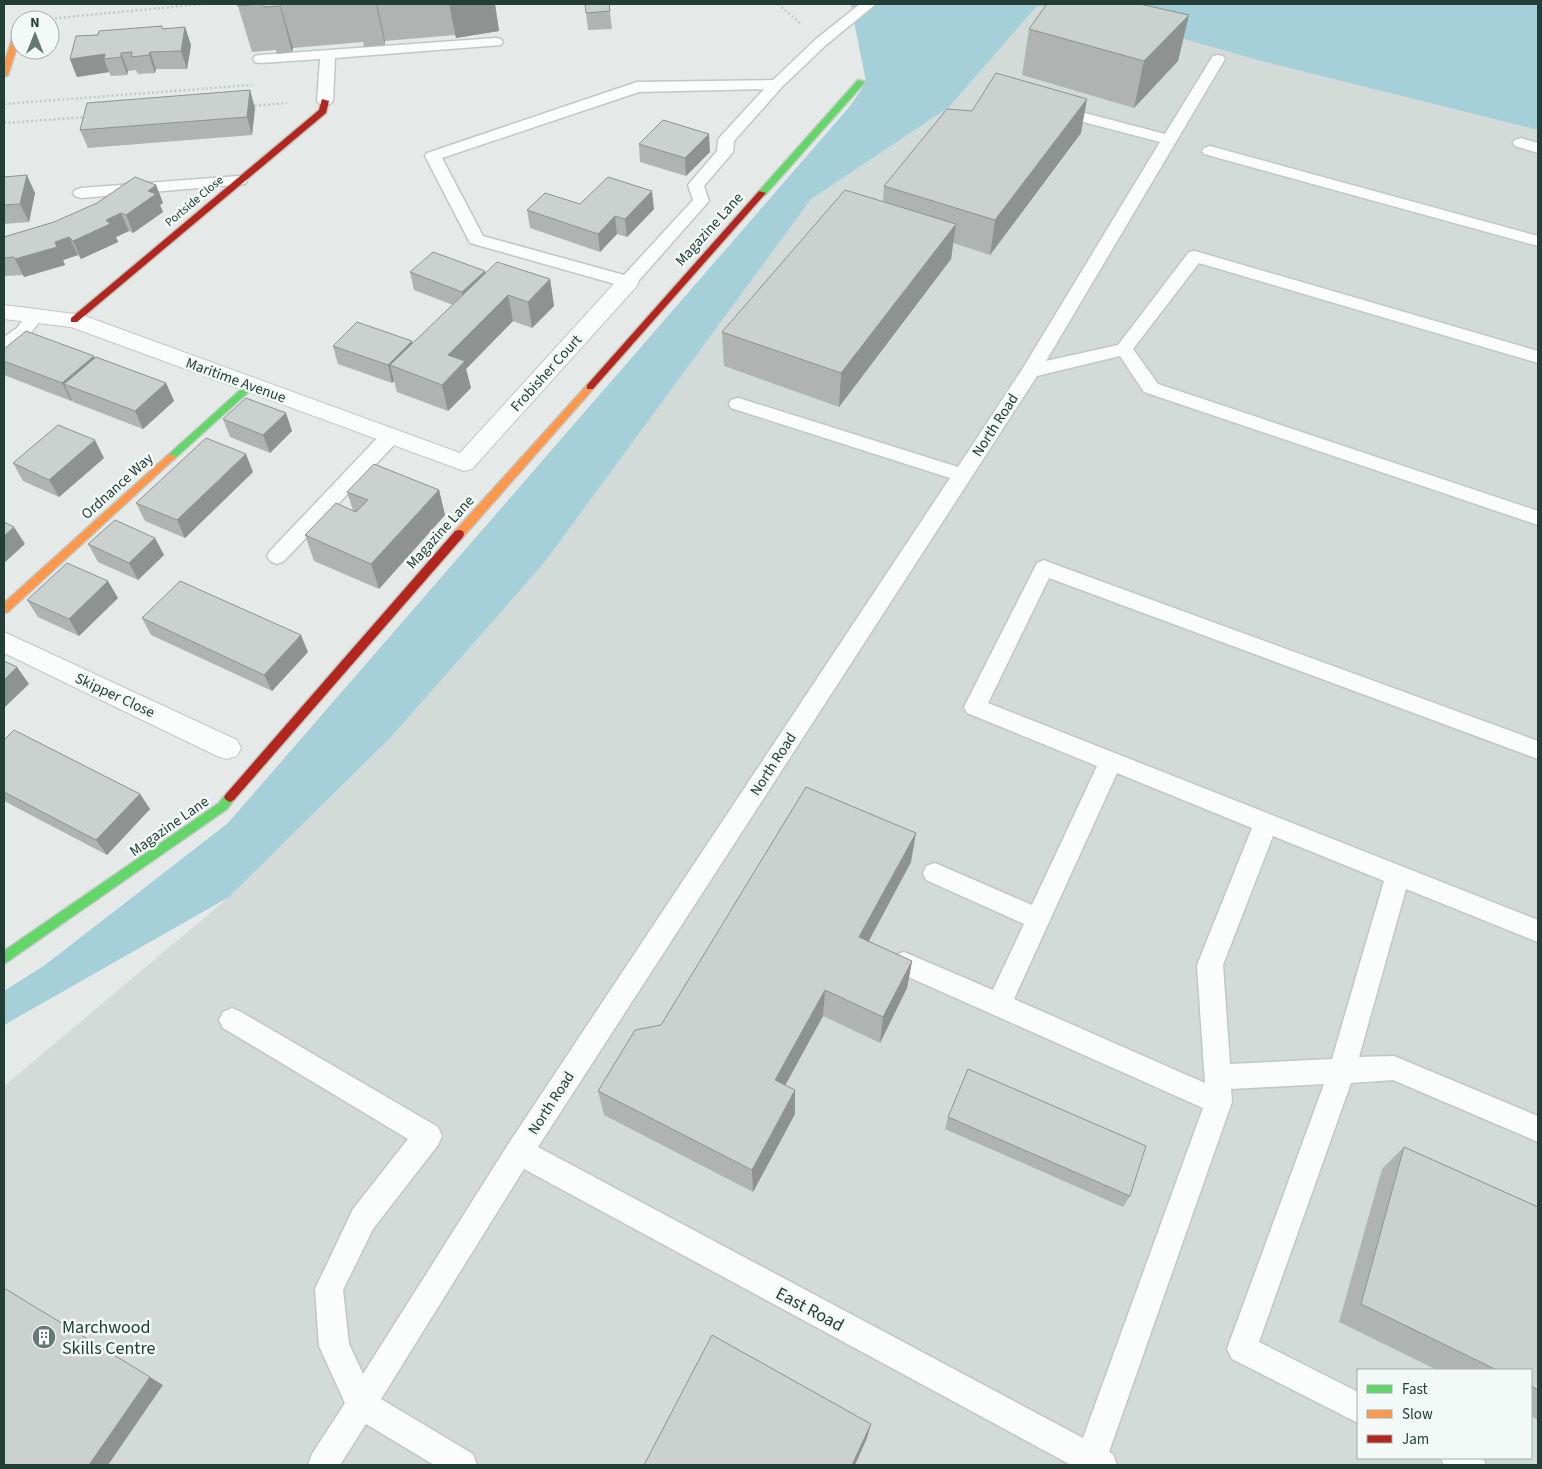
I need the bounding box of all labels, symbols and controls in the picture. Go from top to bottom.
north arrow [10,10,60,60]
text: N [30,13,40,33]
street label: Portside Close [161,172,227,231]
street label: Magazine Lane [671,188,748,271]
street label: Frobisher Court [506,330,587,417]
street label: Maritime Avenue [183,353,289,408]
street label: North Road [967,390,1024,461]
street label: Ordnance Way [77,448,158,524]
street label: Magazine Lane [402,491,479,574]
street label: Skipper Close [72,668,158,723]
street label: North Road [745,729,802,800]
street label: Magazine Lane [125,791,213,862]
street label: North Road [523,1068,580,1139]
street label: East Road [771,1281,848,1338]
place label: Marchwood Skills Centre [62,1315,155,1361]
building icon: Marchwood Skills Centre [31,1324,57,1350]
legend [1357,1369,1532,1459]
text: Fast [1402,1379,1428,1400]
text: Slow [1402,1404,1433,1425]
text: Jam [1402,1429,1429,1450]

